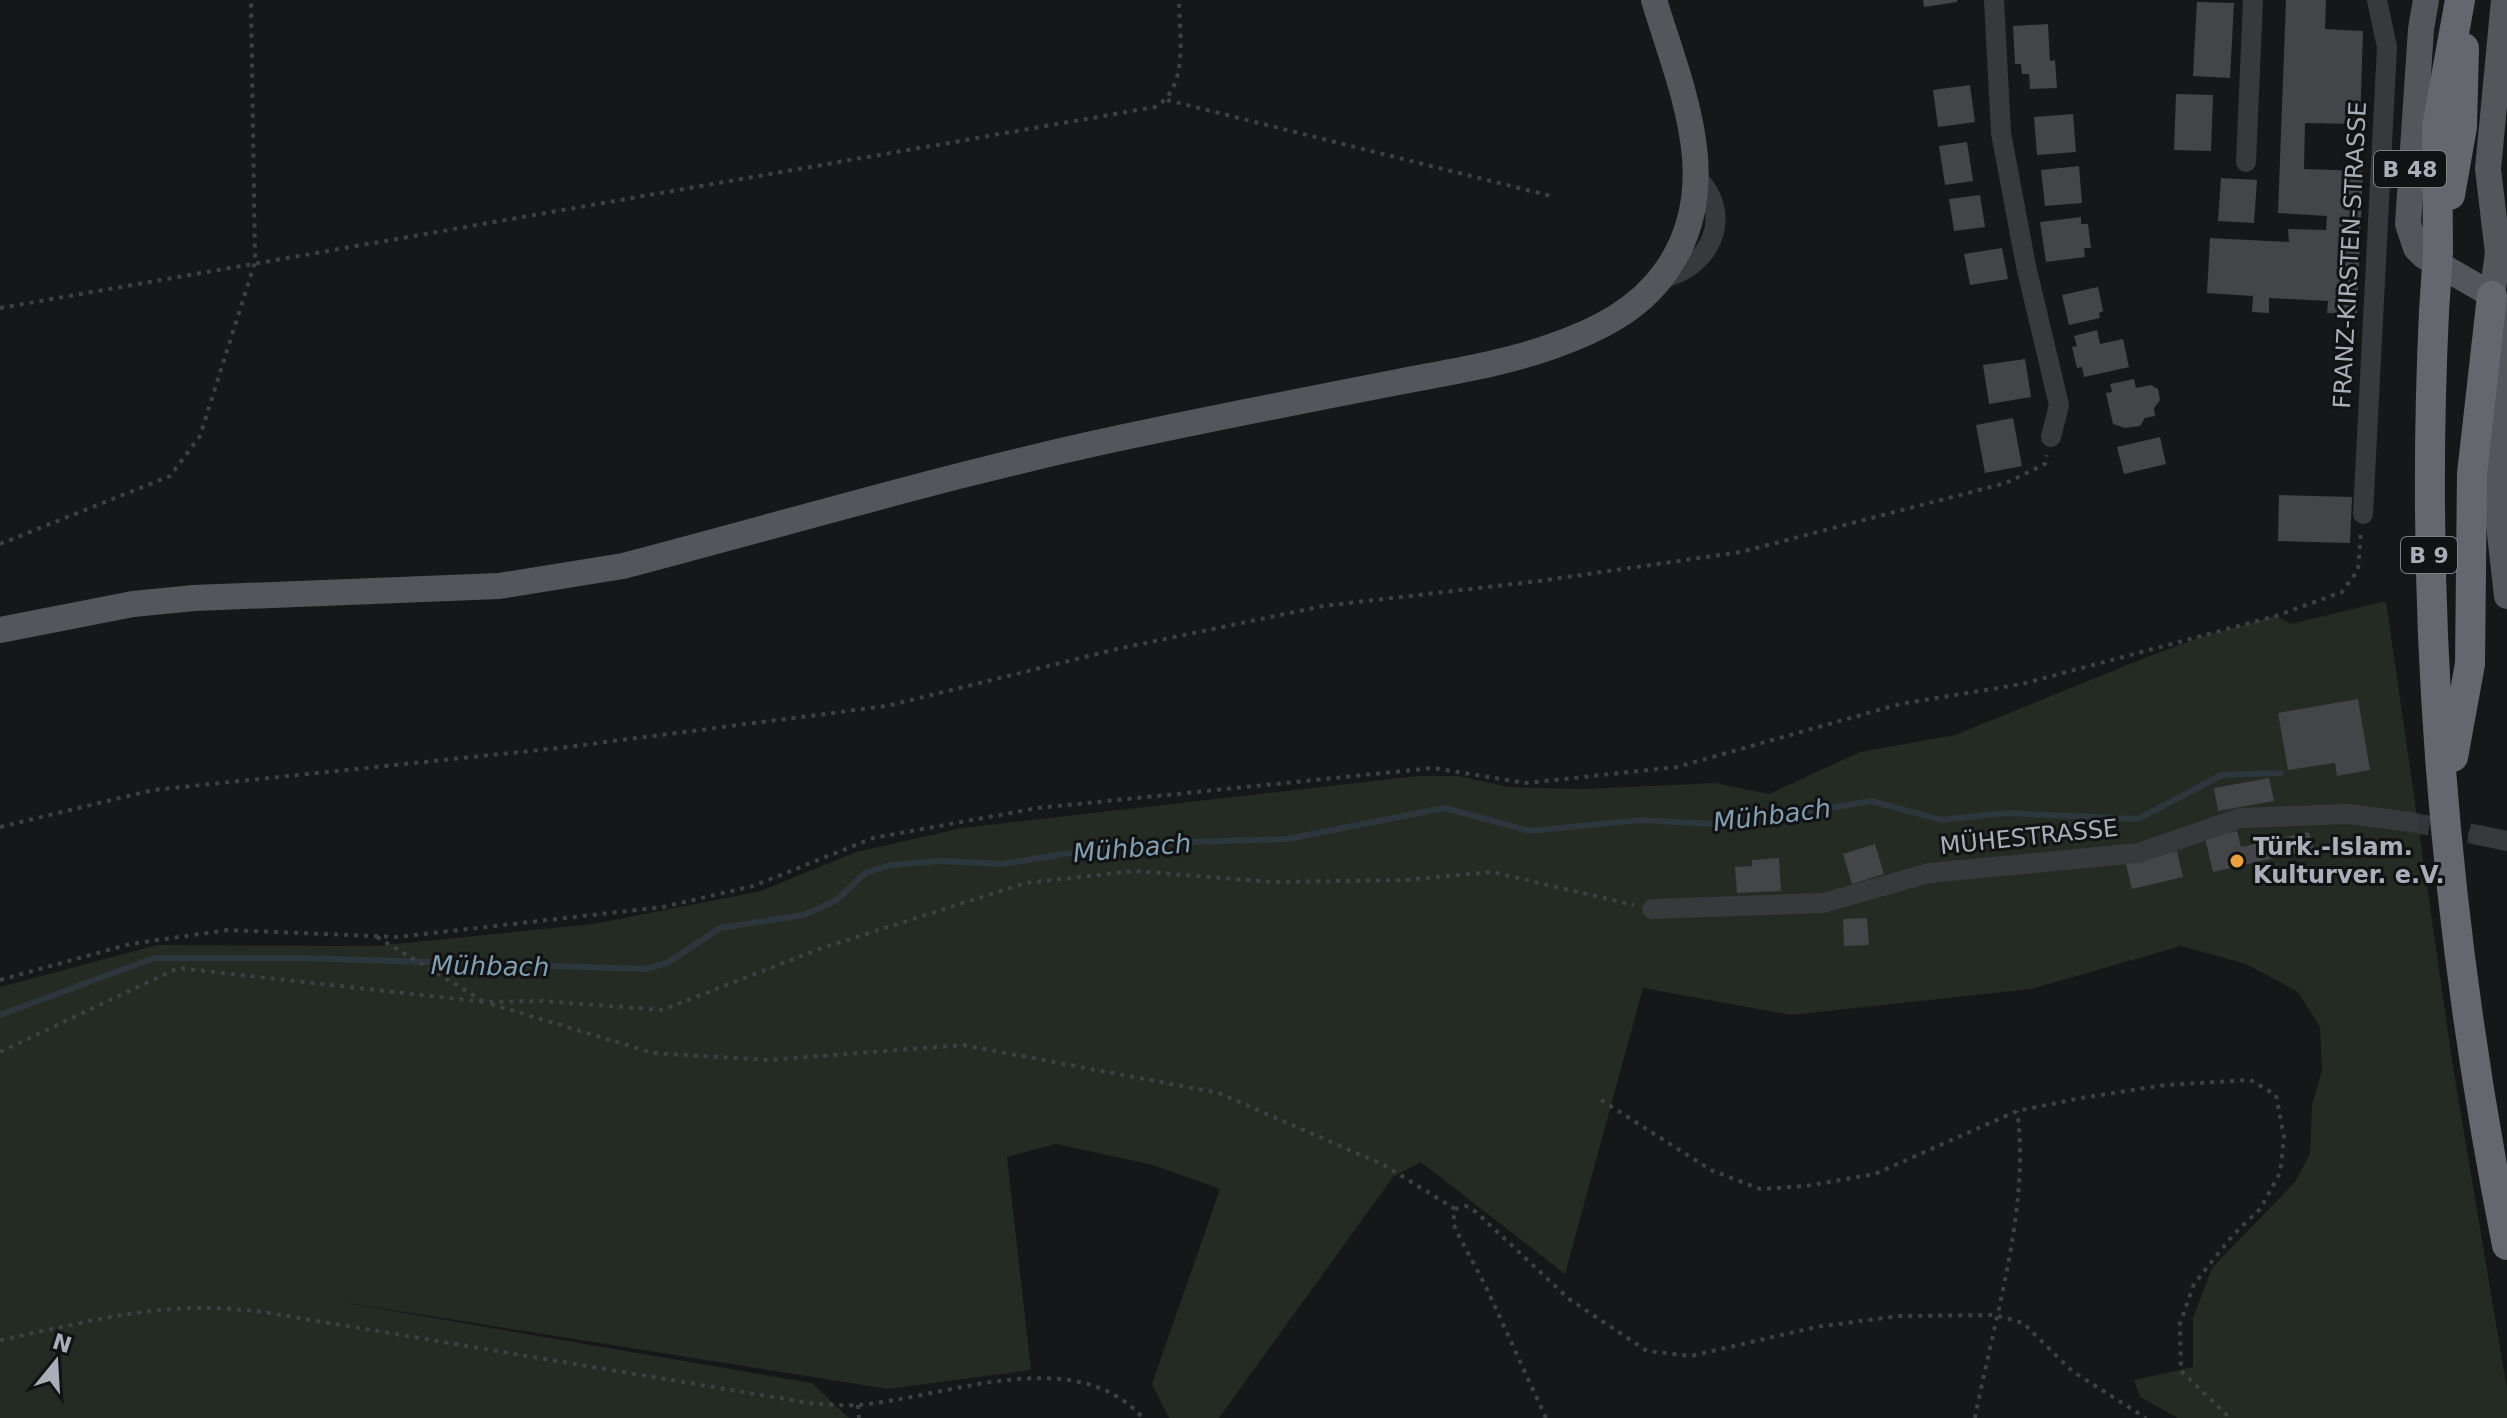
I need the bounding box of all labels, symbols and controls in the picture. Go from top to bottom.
street label: FRANZ-KIRSTEN-STRASSE [2328,101,2372,409]
road number: B 48 [2374,151,2446,187]
road number: B 9 [2401,537,2457,573]
water label: Mühbach [1711,793,1833,837]
street label: MÜHESTRASSE [1938,813,2120,860]
water label: Mühbach [1072,828,1192,868]
place label: Türk.-Islam. Kulturver. e.V. [2253,833,2445,889]
marker: Türk.-Islam. Kulturver. e.V. [2228,852,2246,870]
water label: Mühbach [430,950,550,982]
north arrow [16,1322,96,1402]
text: N [49,1329,75,1358]

